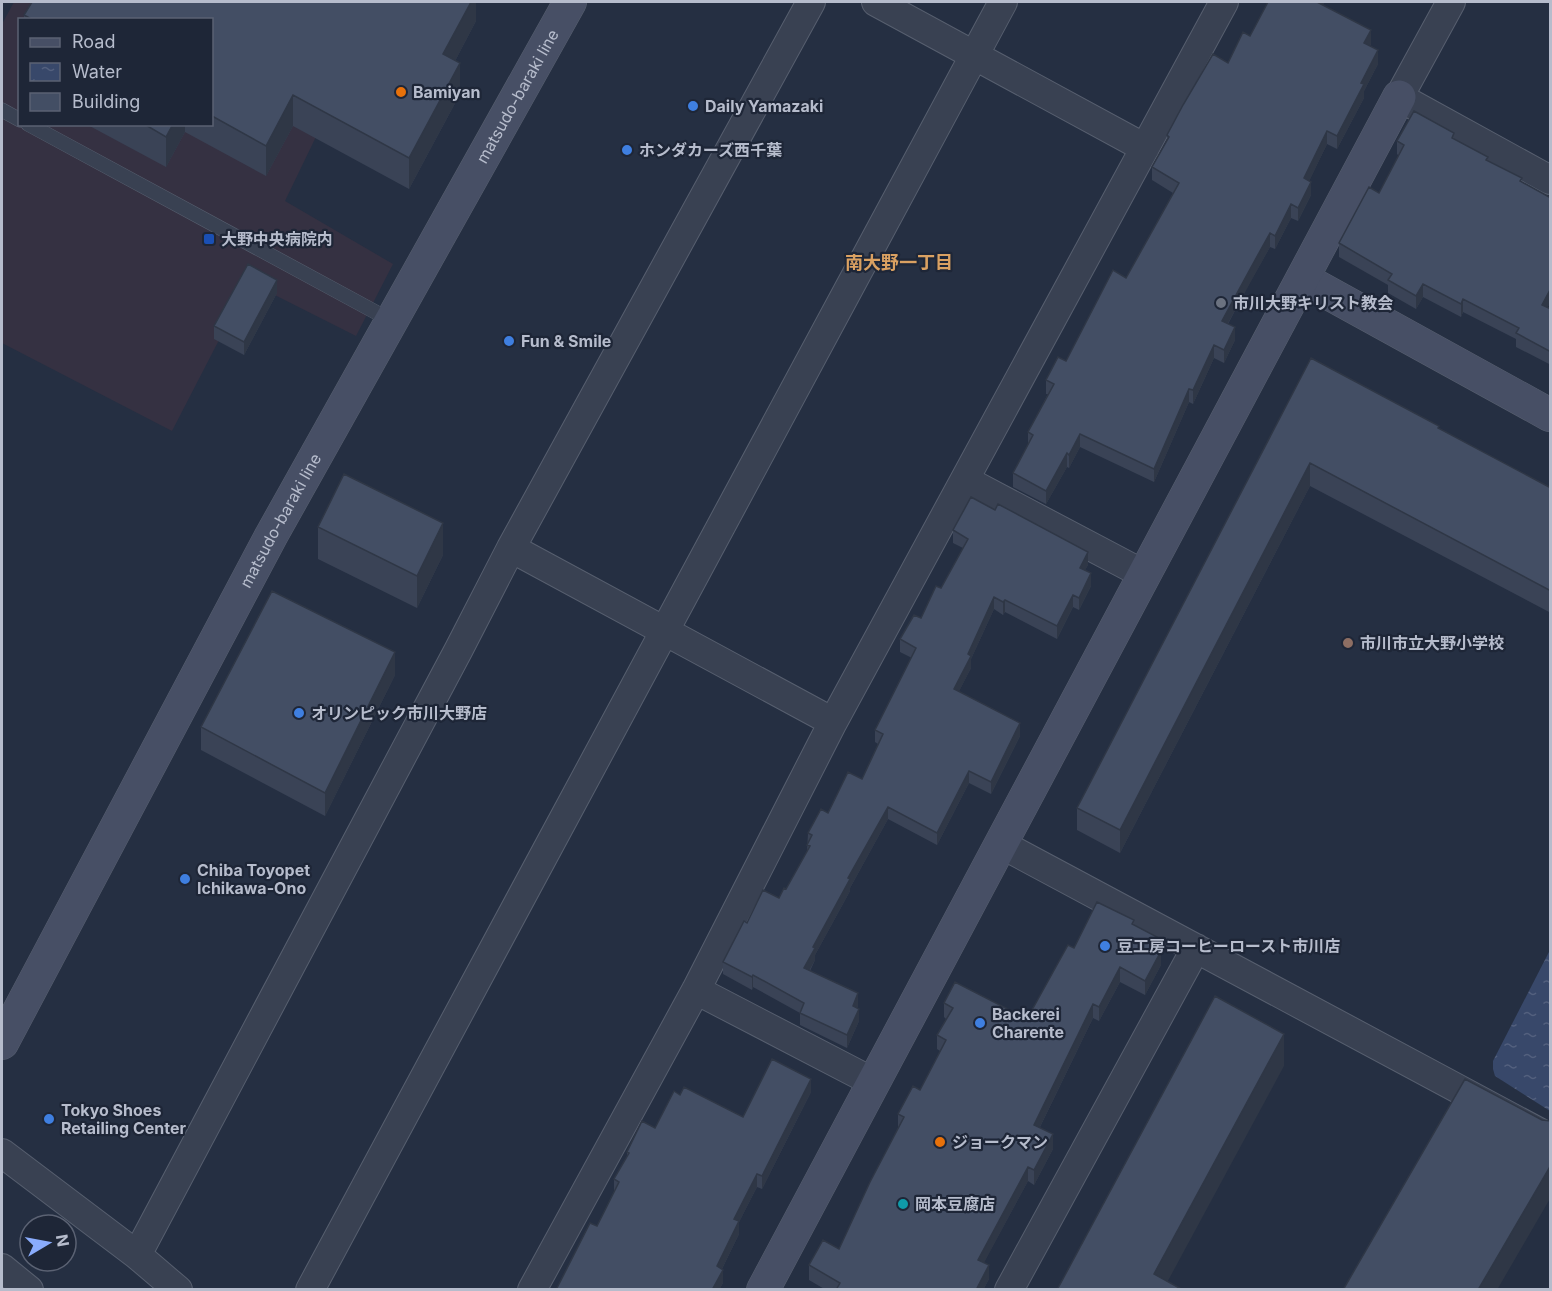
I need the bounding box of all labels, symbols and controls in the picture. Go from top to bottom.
legend [18,18,213,126]
street label: matsudo-baraki line [472,26,563,167]
text: Road [72,31,115,52]
text: Water [72,61,122,82]
place label: Bamiyan [413,82,481,102]
marker: Bamiyan [394,85,408,99]
text: Building [72,91,140,112]
place label: Daily Yamazaki [705,96,823,116]
marker: Daily Yamazaki [686,99,700,113]
place label: ホンダカーズ西千葉 [639,140,782,160]
marker: ホンダカーズ西千葉 [620,143,634,157]
place label: 大野中央病院内 [221,229,333,249]
marker: 大野中央病院内 [202,232,216,246]
district label: 南大野一丁目 [845,252,953,273]
place label: 市川大野キリスト教会 [1233,293,1393,313]
marker: 市川大野キリスト教会 [1214,296,1228,310]
place label: Fun & Smile [521,331,611,351]
marker: Fun & Smile [502,334,516,348]
street label: matsudo-baraki line [235,450,325,591]
place label: 市川市立大野小学校 [1360,633,1504,653]
marker: 市川市立大野小学校 [1341,636,1355,650]
place label: オリンピック市川大野店 [311,703,487,723]
marker: オリンピック市川大野店 [292,706,306,720]
place label: Chiba Toyopet Ichikawa-Ono [197,860,310,898]
marker: Chiba Toyopet Ichikawa-Ono [178,872,192,886]
place label: 豆工房コーヒーロースト市川店 [1117,936,1340,956]
marker: 豆工房コーヒーロースト市川店 [1098,939,1112,953]
place label: Backerei Charente [992,1004,1064,1042]
marker: Backerei Charente [973,1016,987,1030]
place label: Tokyo Shoes Retailing Center [61,1100,187,1138]
marker: Tokyo Shoes Retailing Center [42,1112,56,1126]
place label: ジョークマン [952,1132,1048,1152]
marker: ジョークマン [933,1135,947,1149]
place label: 岡本豆腐店 [915,1194,995,1214]
marker: 岡本豆腐店 [896,1197,910,1211]
north arrow [18,1213,78,1273]
text: N [52,1233,74,1248]

